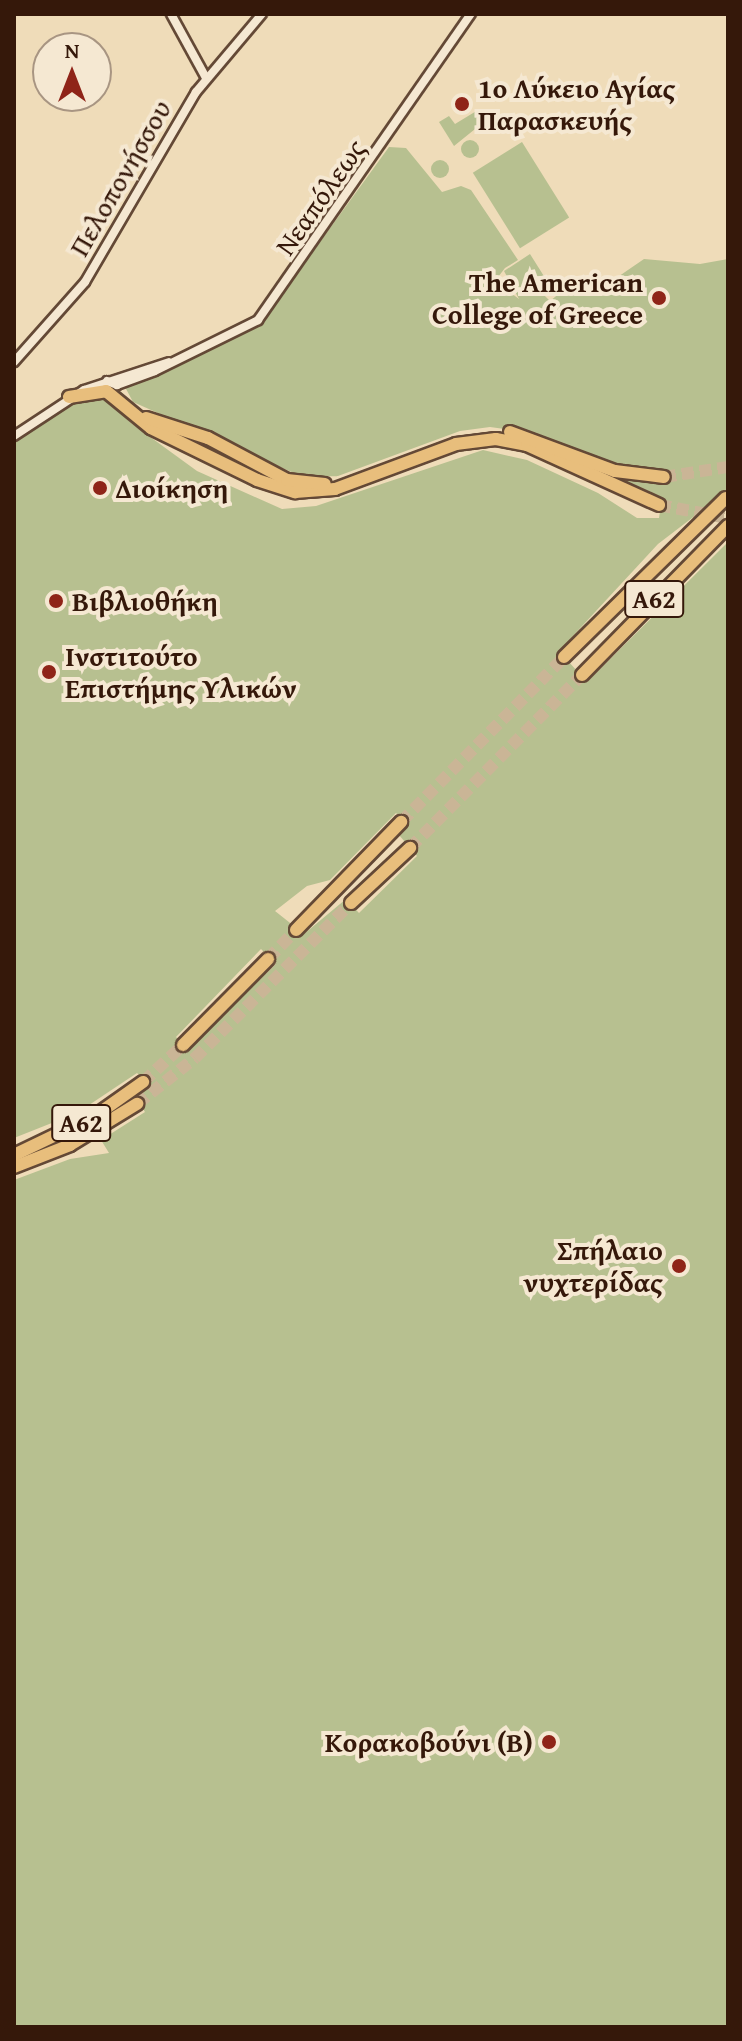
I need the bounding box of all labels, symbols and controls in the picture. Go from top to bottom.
north arrow [32,32,112,112]
text: N [65,34,79,66]
place label: 1ο Λύκειο Αγίας Παρασκευής [478,71,676,137]
street label: Πελοπονήσσου [62,94,178,262]
marker: 1ο Λύκειο Αγίας Παρασκευής [453,95,471,113]
street label: Νεαπόλεως [268,132,372,262]
place label: The American College of Greece [432,265,643,331]
marker: The American College of Greece [650,289,668,307]
place label: Διοίκηση [116,471,228,505]
marker: Διοίκηση [91,479,109,497]
road number: Α62 [624,577,684,621]
place label: Βιβλιοθήκη [72,584,218,618]
marker: Βιβλιοθήκη [47,592,65,610]
place label: Ινστιτούτο Επιστήμης Υλικών [65,639,297,705]
marker: Ινστιτούτο Επιστήμης Υλικών [40,663,58,681]
road number: Α62 [51,1101,111,1145]
place label: Σπήλαιο νυχτερίδας [523,1233,663,1299]
marker: Σπήλαιο νυχτερίδας [670,1257,688,1275]
place label: Κορακοβούνι (Β) [325,1725,533,1759]
marker: Κορακοβούνι (Β) [540,1733,558,1751]

